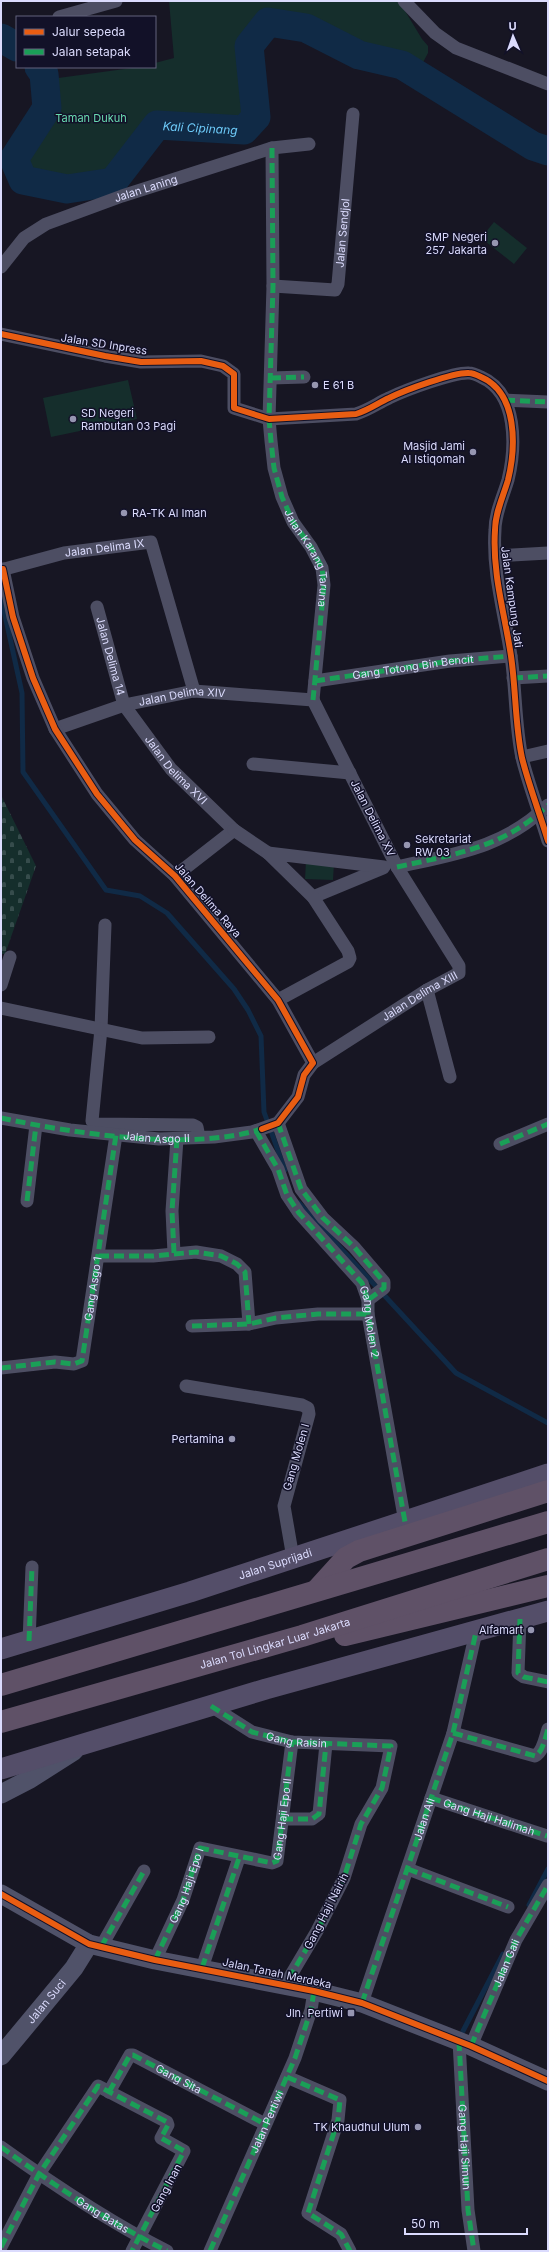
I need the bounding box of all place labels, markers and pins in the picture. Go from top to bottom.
place label: SMP Negeri 257 Jakarta [425,230,487,257]
marker: SMP Negeri 257 Jakarta [490,238,500,248]
place label: E 61 B [323,378,354,392]
marker: E 61 B [310,380,320,390]
place label: SD Negeri Rambutan 03 Pagi [81,406,176,433]
marker: SD Negeri Rambutan 03 Pagi [68,414,78,424]
place label: Masjid Jami Al Istiqomah [401,439,465,466]
marker: Masjid Jami Al Istiqomah [468,447,478,457]
place label: RA-TK Al Iman [132,506,207,520]
marker: RA-TK Al Iman [119,508,129,518]
place label: Sekretariat RW 03 [415,832,472,859]
marker: Sekretariat RW 03 [402,840,412,850]
place label: Pertamina [172,1432,224,1446]
marker: Pertamina [227,1434,237,1444]
place label: Alfamart [479,1623,523,1637]
marker: Alfamart [526,1625,536,1635]
place label: Jln. Pertiwi [286,2006,343,2020]
marker: Jln. Pertiwi [346,2008,356,2018]
place label: TK Khaudhul Ulum [313,2120,410,2134]
marker: TK Khaudhul Ulum [413,2122,423,2132]

